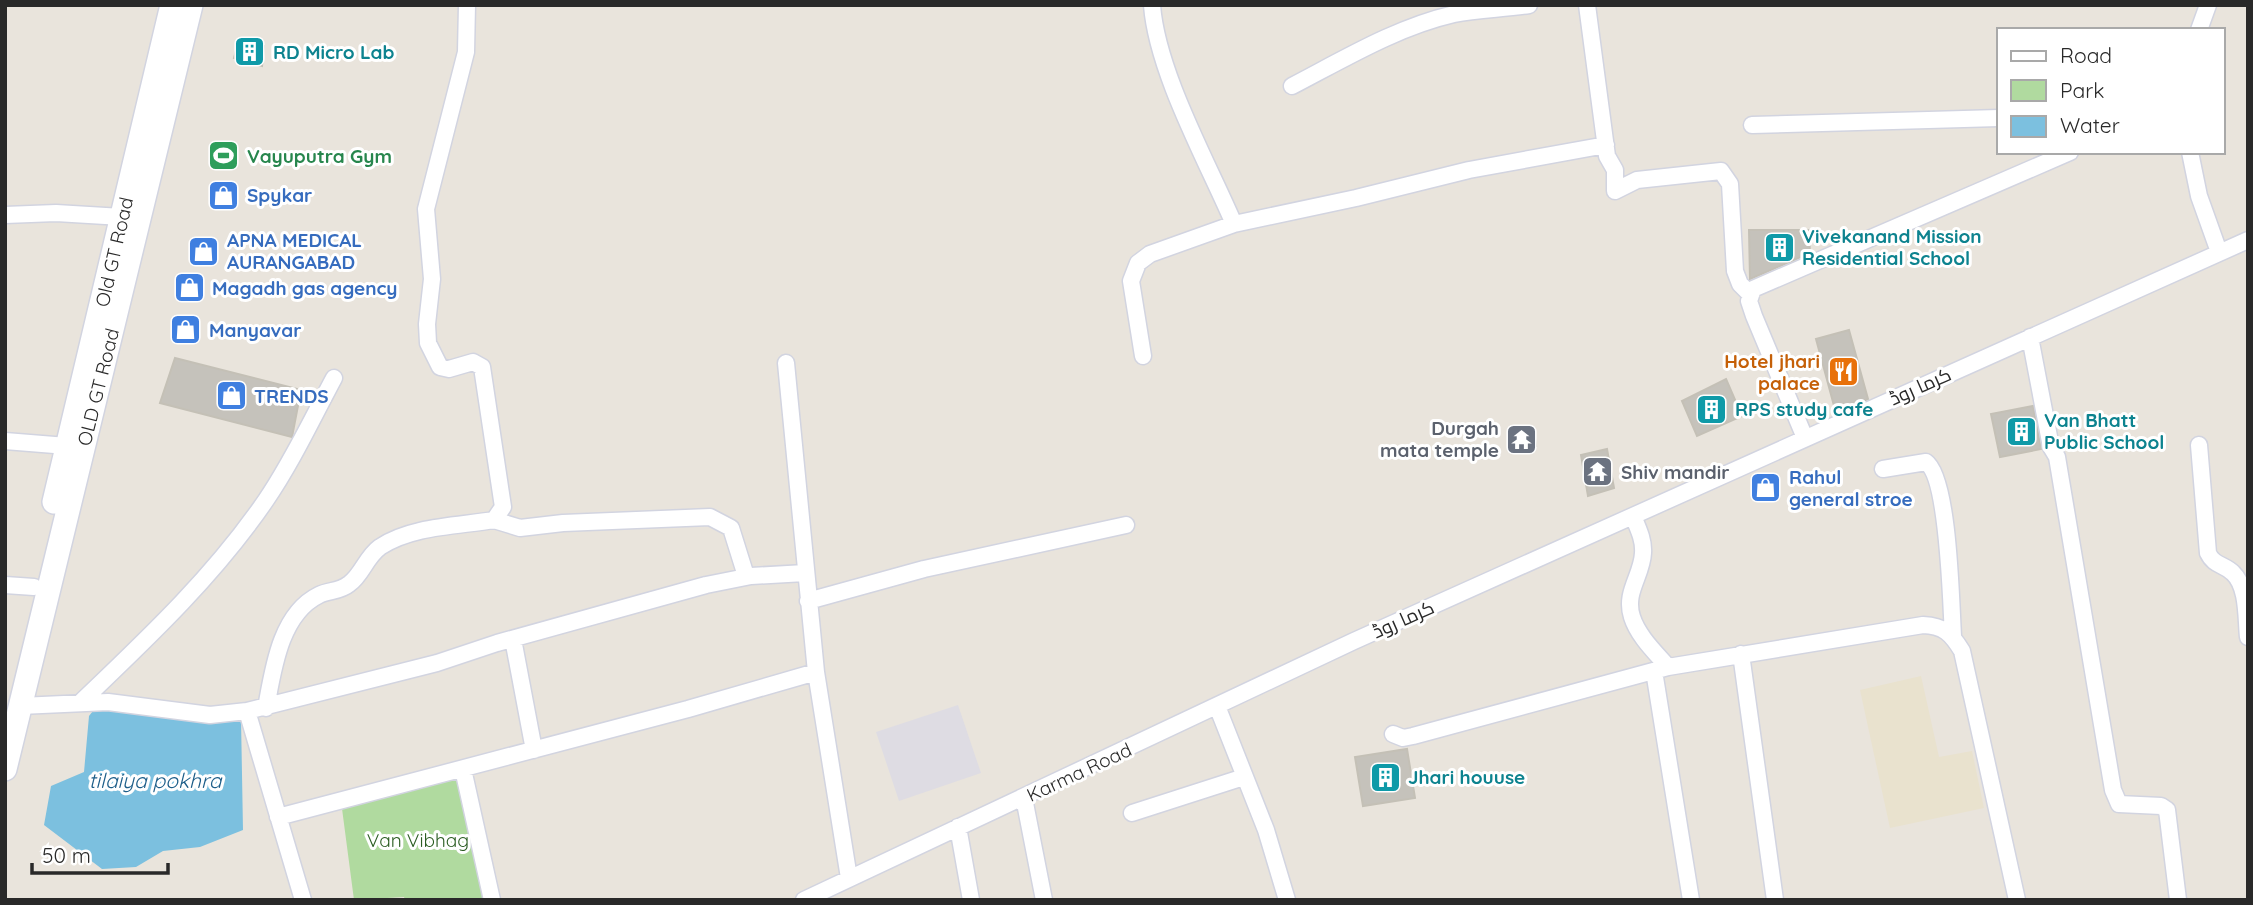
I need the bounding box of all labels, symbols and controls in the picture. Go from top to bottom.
legend [1997,28,2225,154]
building icon: RD Micro Lab [233,35,267,69]
place label: RD Micro Lab [273,40,394,64]
text: Road [2060,42,2112,68]
text: Park [2060,77,2104,103]
text: Water [2060,112,2120,138]
sports icon: Vayuputra Gym [207,139,241,173]
place label: Vayuputra Gym [247,144,392,168]
shop icon: Spykar [207,178,241,212]
place label: Spykar [247,183,312,207]
street label: Old GT Road [90,195,138,309]
place label: Vivekanand Mission Residential School [1802,224,1982,270]
place label: APNA MEDICAL AURANGABAD [227,228,362,274]
building icon: Vivekanand Mission Residential School [1762,230,1796,264]
shop icon: APNA MEDICAL AURANGABAD [187,234,221,268]
shop icon: Magadh gas agency [172,271,206,305]
place label: Magadh gas agency [212,276,398,300]
shop icon: Manyavar [169,313,203,347]
place label: Manyavar [209,318,301,342]
street label: OLD GT Road [72,326,124,448]
place label: Hotel jhari palace [1724,349,1820,395]
restaurant icon: Hotel jhari palace [1826,355,1860,389]
street label: کرما روڈ [1885,362,1955,410]
shop icon: TRENDS [214,379,248,413]
place label: TRENDS [254,384,329,408]
building icon: RPS study cafe [1695,392,1729,426]
place label: RPS study cafe [1735,397,1873,421]
place label: Van Bhatt Public School [2044,408,2164,454]
building icon: Van Bhatt Public School [2004,414,2038,448]
place label: Durgah mata temple [1380,416,1499,462]
temple icon: Durgah mata temple [1505,422,1539,456]
temple icon: Shiv mandir [1581,455,1615,489]
place label: Shiv mandir [1621,460,1729,484]
place label: Rahul general stroe [1789,465,1913,511]
shop icon: Rahul general stroe [1749,471,1783,505]
street label: کرما روڈ [1368,595,1438,643]
street label: Karma Road [1023,737,1135,807]
building icon: Jhari houuse [1368,760,1402,794]
place label: Jhari houuse [1408,765,1525,789]
water label: tilaiya pokhra [88,767,223,793]
park label: Van Vibhag [367,828,469,852]
scale bar [32,832,168,876]
text: 50 m [42,842,91,868]

